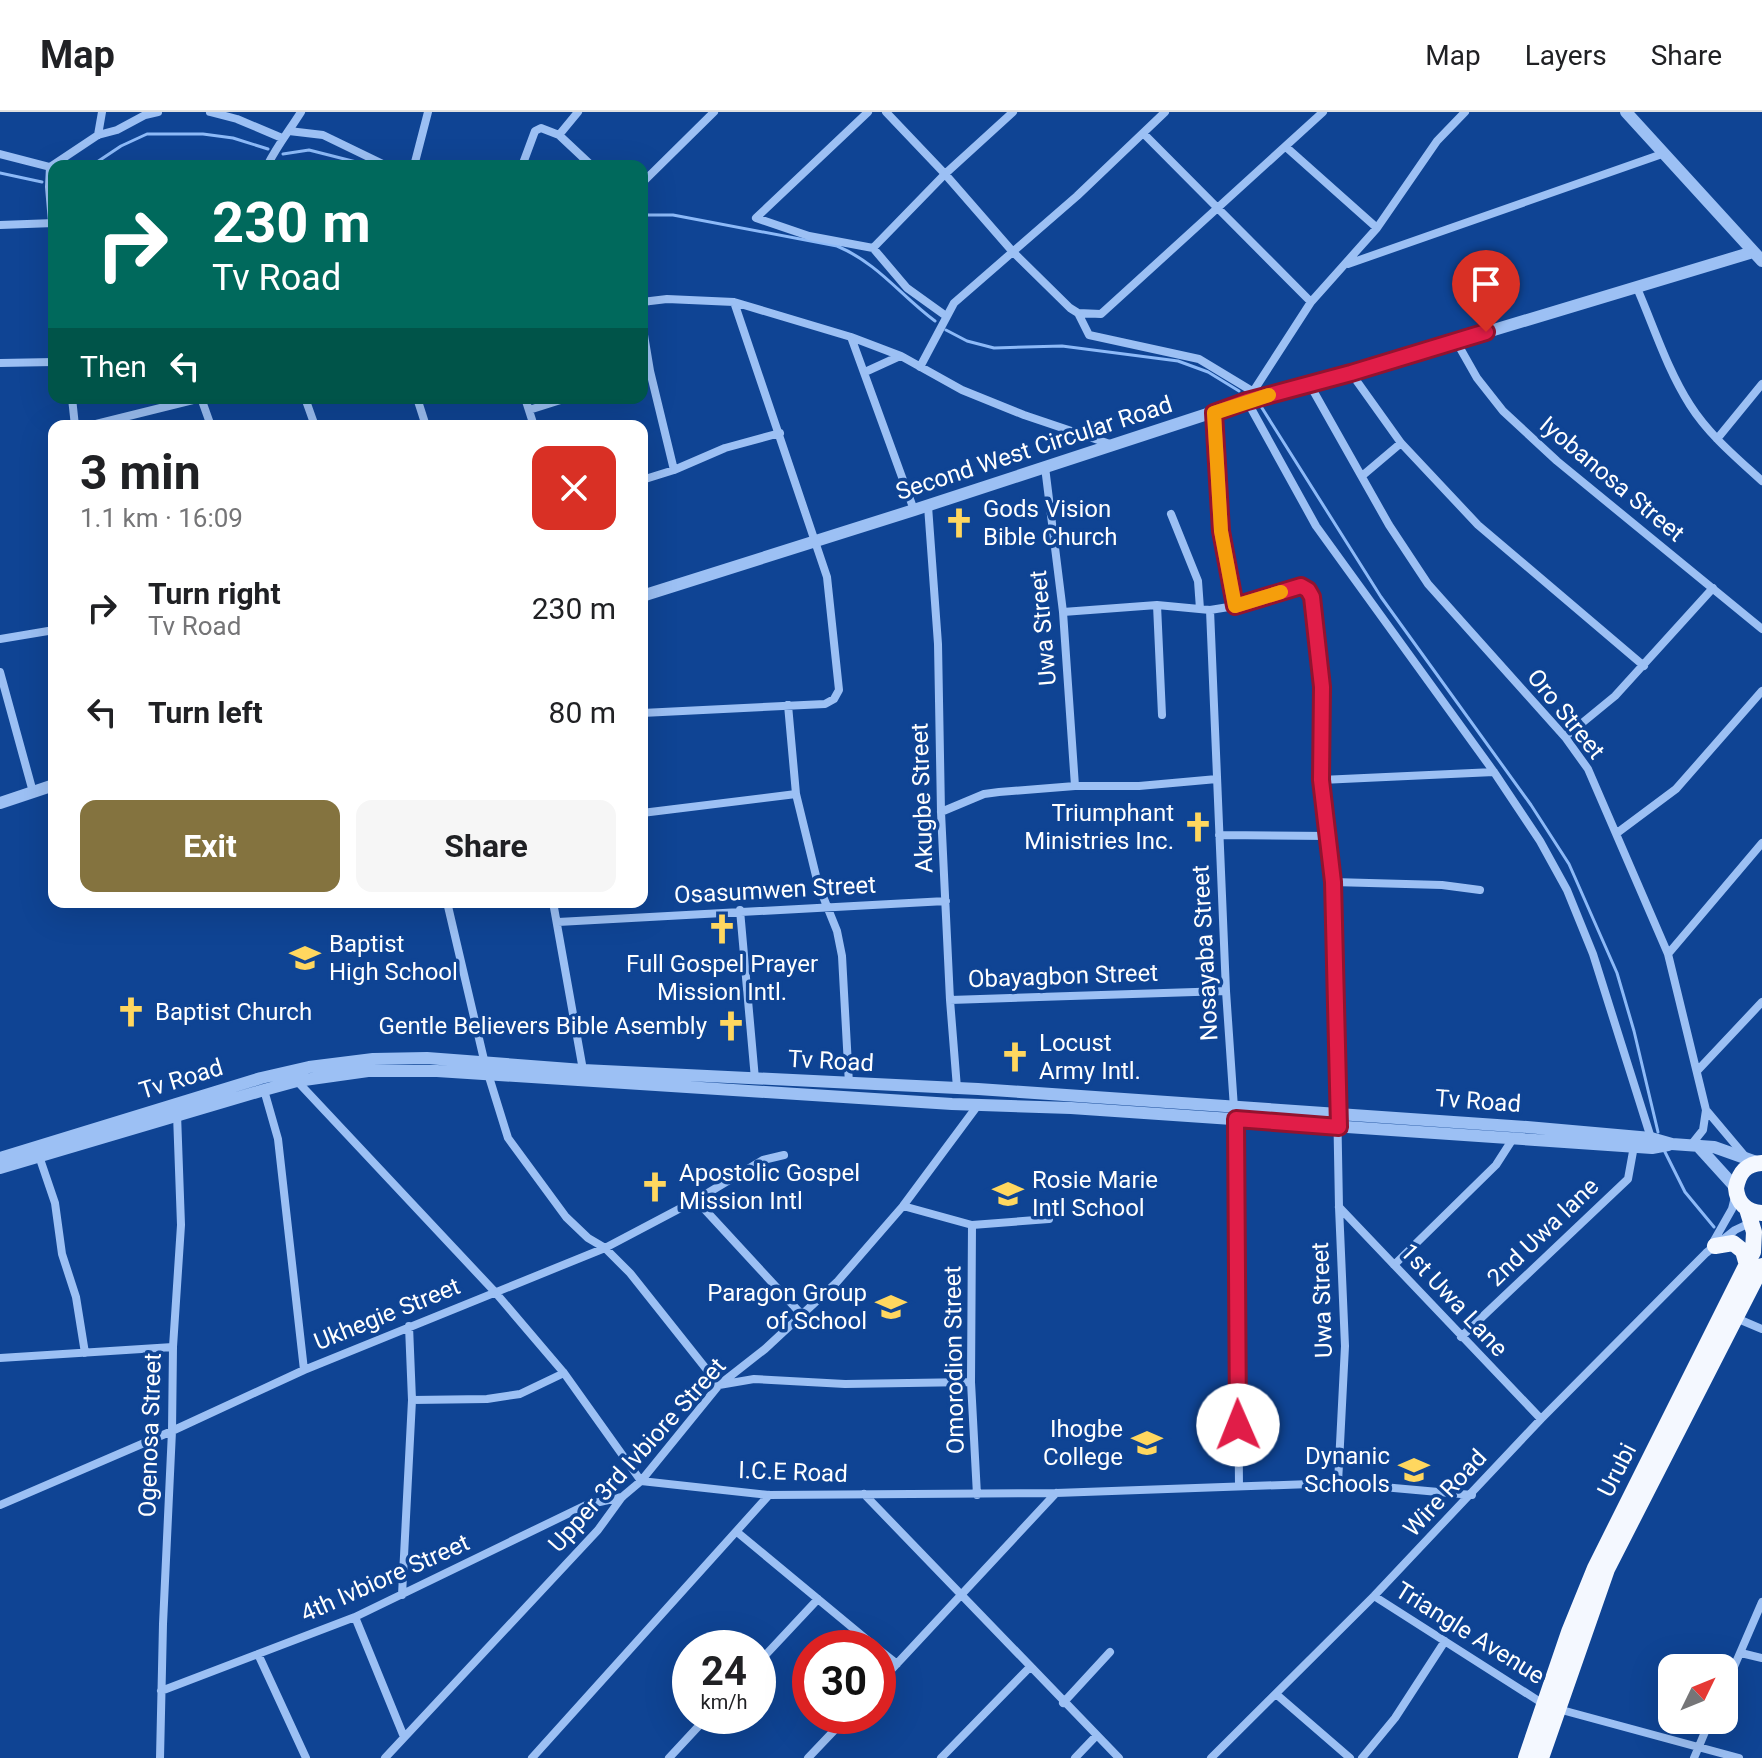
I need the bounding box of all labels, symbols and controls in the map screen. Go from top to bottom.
text: Map [40,33,115,77]
text: Map [1425,39,1481,72]
text: Layers [1525,39,1607,72]
text: Share [1651,39,1722,72]
text: 230 m [212,190,371,256]
icon: right [80,192,184,296]
pin [1452,250,1520,332]
text: Tv Road [212,257,341,299]
icon: arrive [1464,262,1508,306]
icon: left [163,344,207,388]
text: Then [80,349,147,384]
street label: Second West Circular Road [892,390,1176,506]
street label: Iyobanosa Street [1534,411,1690,548]
text: 3 min [80,444,201,501]
button: close [532,446,616,530]
place label: Gods Vision Bible Church [983,495,1118,551]
text: 1.1 km · 16:09 [80,503,243,533]
church icon: Gods Vision Bible Church [942,506,976,540]
street label: Uwa Street [1024,569,1062,687]
text: Turn right [148,576,281,611]
icon: right [80,586,124,630]
text: 230 m [532,591,616,626]
text: Tv Road [148,611,241,641]
street label: Oro Street [1521,663,1611,765]
icon: left [80,690,124,734]
text: Turn left [148,695,263,730]
text: 80 m [549,695,616,730]
street label: Akugbe Street [905,722,939,873]
place label: Triumphant Ministries Inc. [1024,799,1174,855]
button: Exit [80,800,340,892]
button: Share [356,800,616,892]
church icon: Triumphant Ministries Inc. [1181,810,1215,844]
street label: Nosayaba Street [1186,864,1224,1042]
street label: Osasumwen Street [673,871,877,909]
church icon: Full Gospel Prayer Mission Intl. [705,912,739,946]
place label: Baptist High School [329,930,458,986]
school or university icon: Baptist High School [288,941,322,975]
place label: Full Gospel Prayer Mission Intl. [626,950,818,1006]
street label: Obayagbon Street [967,959,1159,993]
church icon: Baptist Church [114,995,148,1029]
place label: Baptist Church [155,998,312,1026]
church icon: Gentle Believers Bible Asembly [714,1009,748,1043]
place label: Gentle Believers Bible Asembly [378,1012,708,1040]
place label: Locust Army Intl. [1039,1029,1141,1085]
church icon: Locust Army Intl. [998,1040,1032,1074]
street label: Tv Road [787,1045,875,1077]
street label: Tv Road [136,1053,226,1105]
street label: Tv Road [1434,1084,1522,1118]
place label: Apostolic Gospel Mission Intl [679,1159,860,1215]
place label: Rosie Marie Intl School [1032,1166,1158,1222]
church icon: Apostolic Gospel Mission Intl [638,1170,672,1204]
street label: 2nd Uwa lane [1482,1172,1604,1292]
school or university icon: Rosie Marie Intl School [991,1177,1025,1211]
street label: 1st Uwa Lane [1395,1238,1513,1362]
street label: Uwa Street [1306,1241,1338,1358]
street label: Omorodion Street [938,1265,970,1454]
street label: Ukhegie Street [310,1272,464,1356]
place label: Paragon Group of School [707,1279,867,1335]
school or university icon: Paragon Group of School [874,1290,908,1324]
street label: Ogenosa Street [133,1352,167,1518]
street label: Upper 3rd Ivbiore Street [543,1352,732,1558]
position arrow [1196,1383,1280,1467]
place label: Ihogbe College [1043,1415,1123,1471]
school or university icon: Ihogbe College [1130,1426,1164,1460]
street label: Urubi [1592,1439,1642,1501]
place label: Dynanic Schools [1304,1442,1390,1498]
street label: Wire Road [1398,1444,1492,1542]
school or university icon: Dynanic Schools [1397,1453,1431,1487]
street label: I.C.E Road [738,1456,848,1488]
street label: 4th Ivbiore Street [296,1528,474,1628]
street label: Triangle Avenue [1390,1576,1550,1690]
speed limit sign: 30 [792,1630,896,1734]
text: 24 [701,1648,747,1695]
north arrow [1658,1654,1738,1734]
map controls [1658,1654,1738,1734]
text: km/h [701,1690,747,1714]

